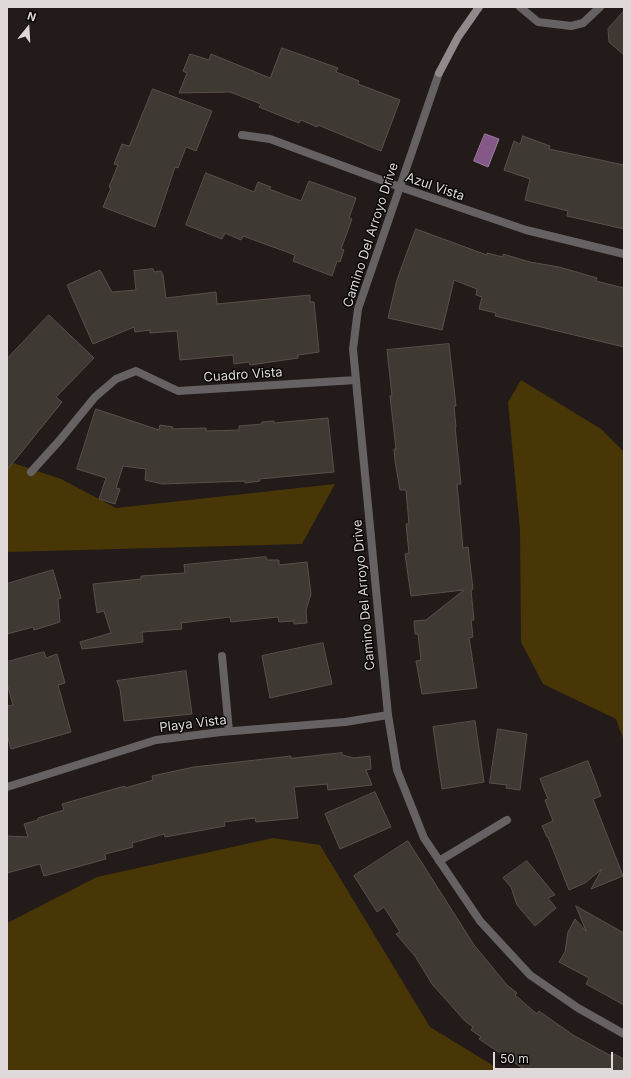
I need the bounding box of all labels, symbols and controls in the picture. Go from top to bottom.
north arrow [8,8,48,48]
text: N [26,9,38,25]
street label: Camino Del Arroyo Drive [340,161,402,309]
street label: Azul Vista [404,170,466,204]
street label: Cuadro Vista [203,364,283,386]
street label: Camino Del Arroyo Drive [350,519,378,671]
street label: Playa Vista [159,712,227,736]
scale bar [495,1044,615,1070]
text: 50 m [500,1051,529,1066]

